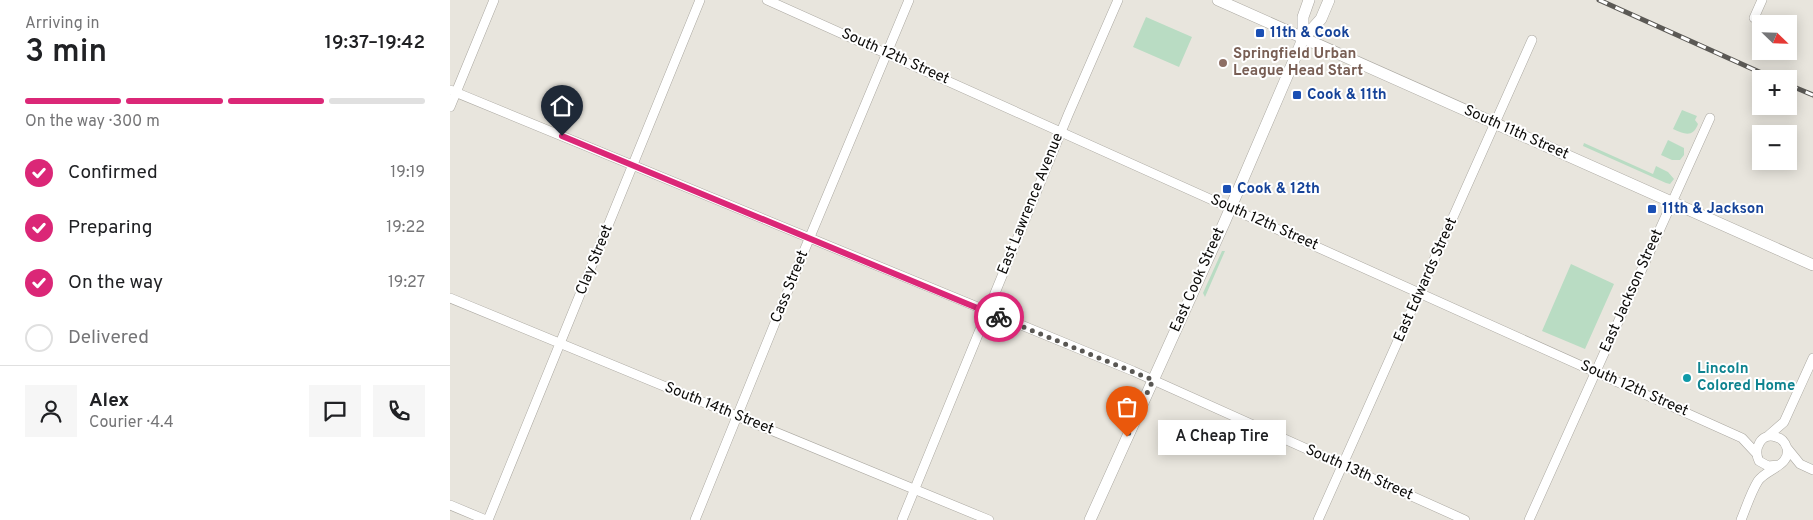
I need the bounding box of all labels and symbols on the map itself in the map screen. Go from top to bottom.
north arrow [1752,15,1798,60]
place label: 11th & Cook [1270,24,1350,43]
street label: South 12th Street [838,25,952,89]
marker: 11th & Cook [1254,27,1266,39]
place label: Springfield Urban League Head Start [1233,45,1363,81]
marker: Springfield Urban League Head Start [1217,57,1229,69]
pin [541,85,583,136]
place label: Cook & 11th [1307,86,1387,105]
marker: Cook & 11th [1291,89,1303,101]
street label: South 11th Street [1461,101,1571,165]
street label: East Lawrence Avenue [994,131,1068,277]
place label: Cook & 12th [1237,180,1320,199]
marker: Cook & 12th [1221,183,1233,195]
street label: South 12th Street [1207,191,1321,255]
place label: 11th & Jackson [1662,200,1764,219]
marker: 11th & Jackson [1646,203,1658,215]
street label: East Edwards Street [1390,215,1462,345]
street label: Clay Street [572,222,618,298]
street label: East Cook Street [1166,225,1230,335]
street label: East Jackson Street [1596,226,1668,356]
street label: Cass Street [767,248,813,326]
courier [974,292,1024,342]
street label: South 12th Street [1577,357,1691,421]
place label: Lincoln Colored Home [1697,360,1795,396]
marker: Lincoln Colored Home [1681,372,1693,384]
street label: South 14th Street [662,378,776,440]
pin [1106,386,1148,437]
callout: A Cheap Tire [1157,420,1284,454]
street label: South 13th Street [1302,441,1416,505]

